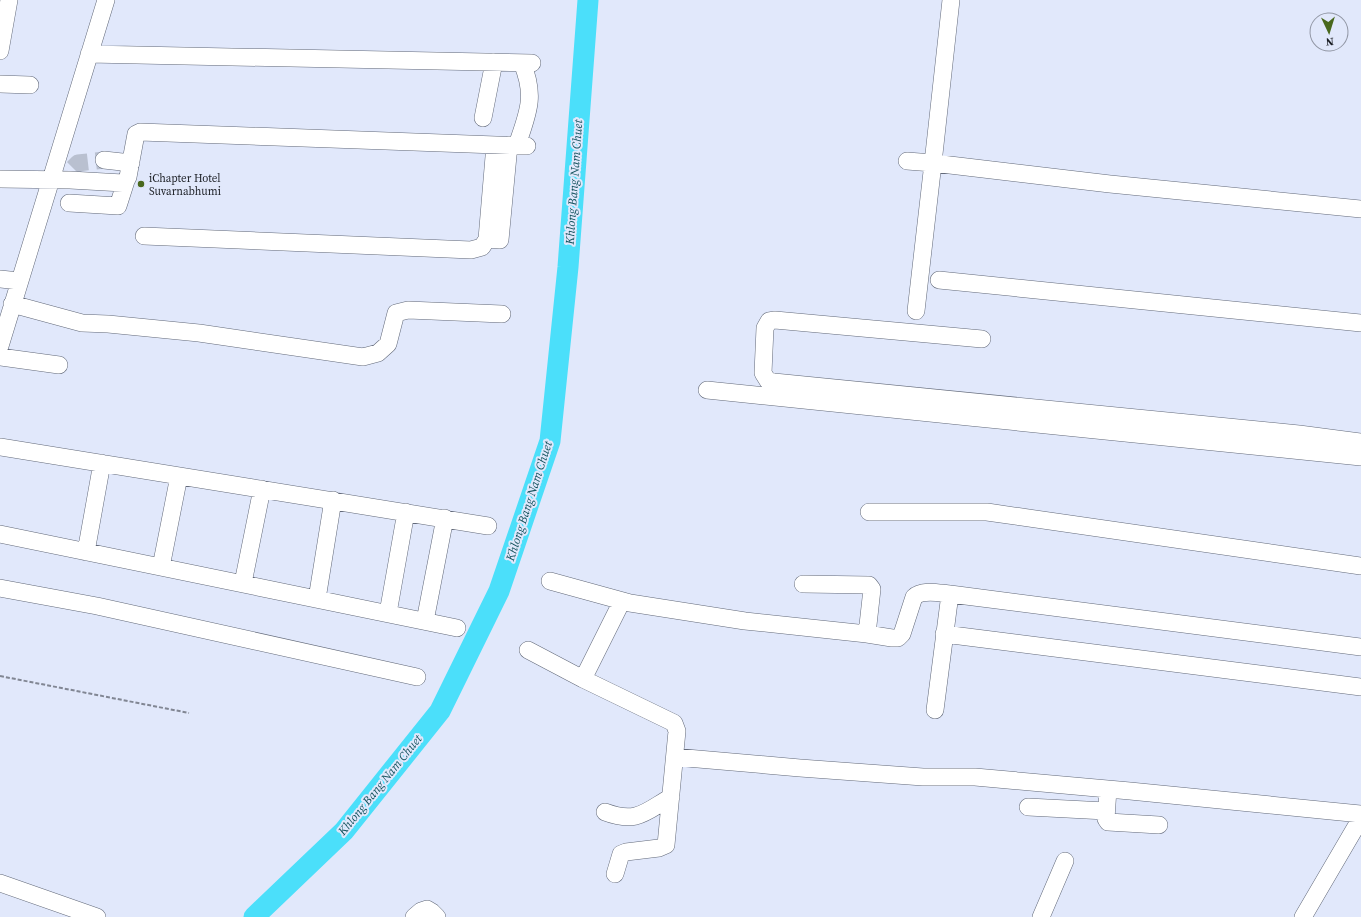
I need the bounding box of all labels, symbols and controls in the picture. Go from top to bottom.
north arrow [1309,12,1349,52]
text: N [1325,34,1334,49]
water label: Khlong Bang Nam Chuet [562,118,586,246]
place label: iChapter Hotel Suvarnabhumi [149,171,221,199]
marker: iChapter Hotel Suvarnabhumi [136,179,146,189]
water label: Khlong Bang Nam Chuet [502,438,556,564]
water label: Khlong Bang Nam Chuet [334,731,426,839]

